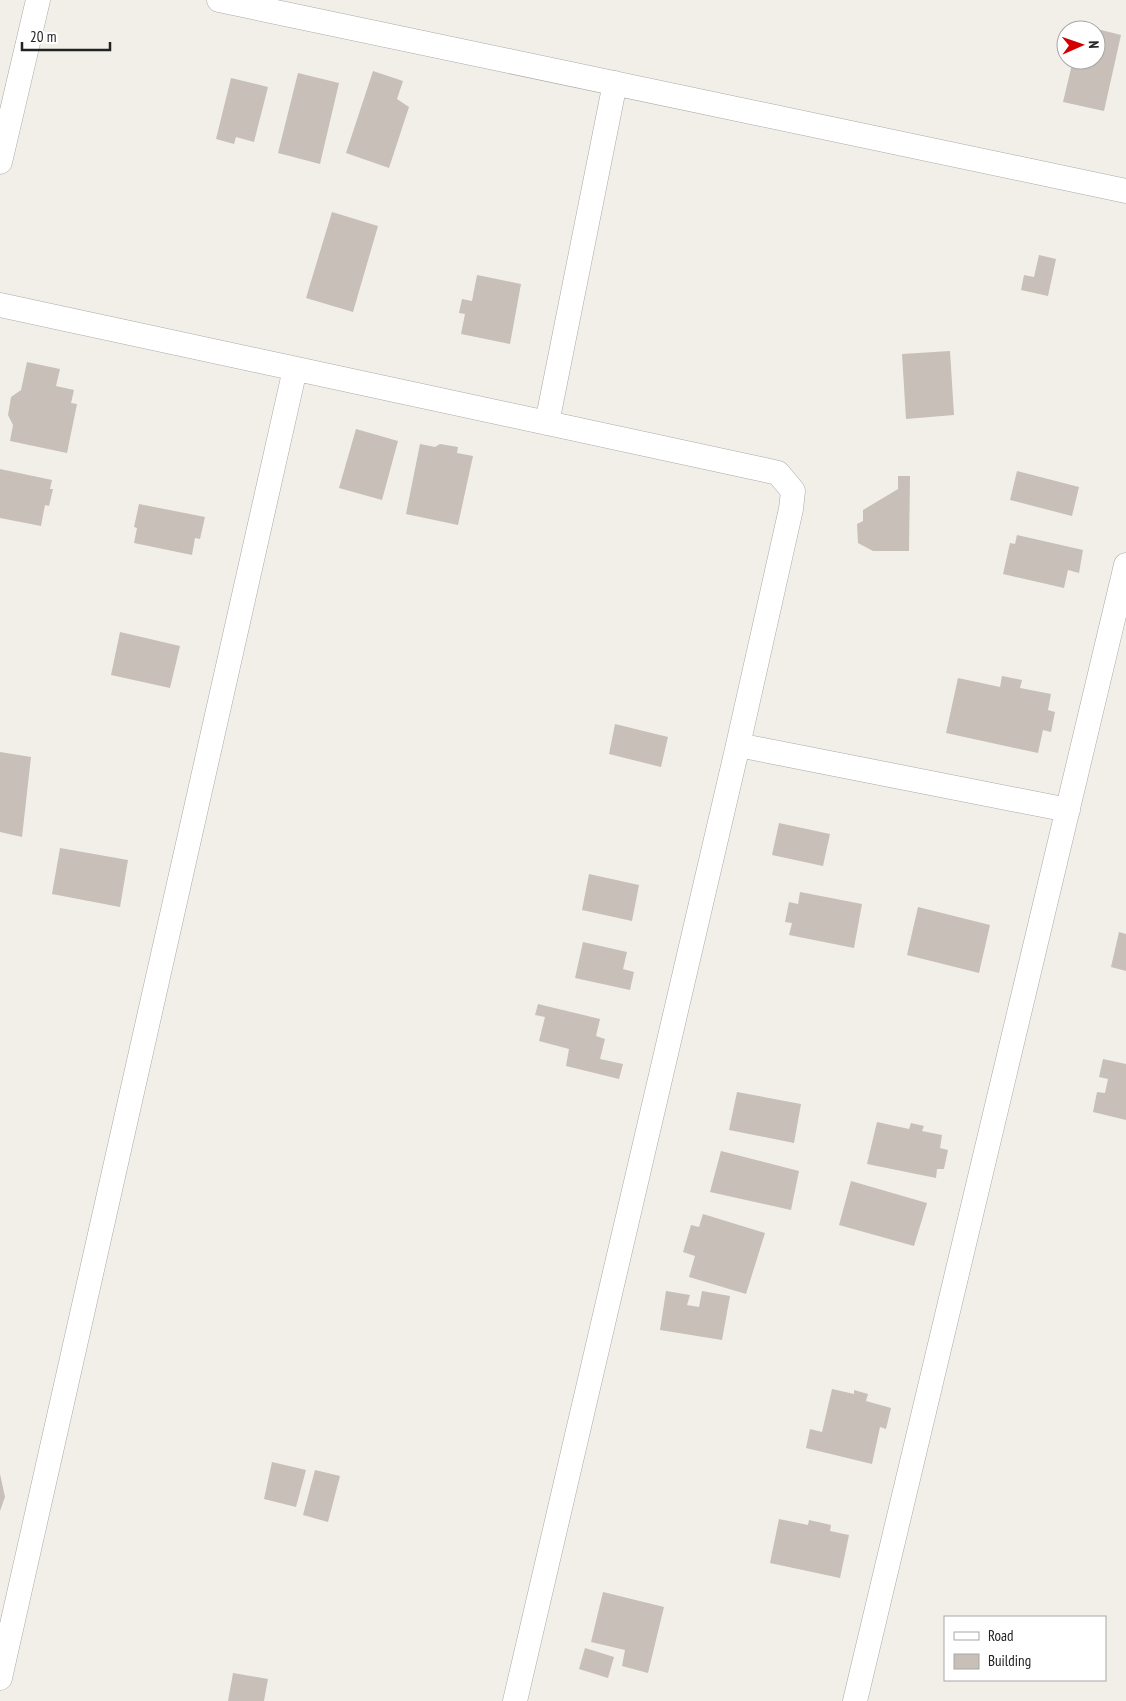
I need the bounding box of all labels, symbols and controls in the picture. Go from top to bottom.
scale bar [22,20,110,52]
north arrow [1056,20,1106,70]
text: 20 m [30,27,56,46]
text: N [1085,40,1103,49]
legend [944,1616,1106,1681]
text: Road [988,1626,1014,1645]
text: Building [988,1651,1031,1670]

